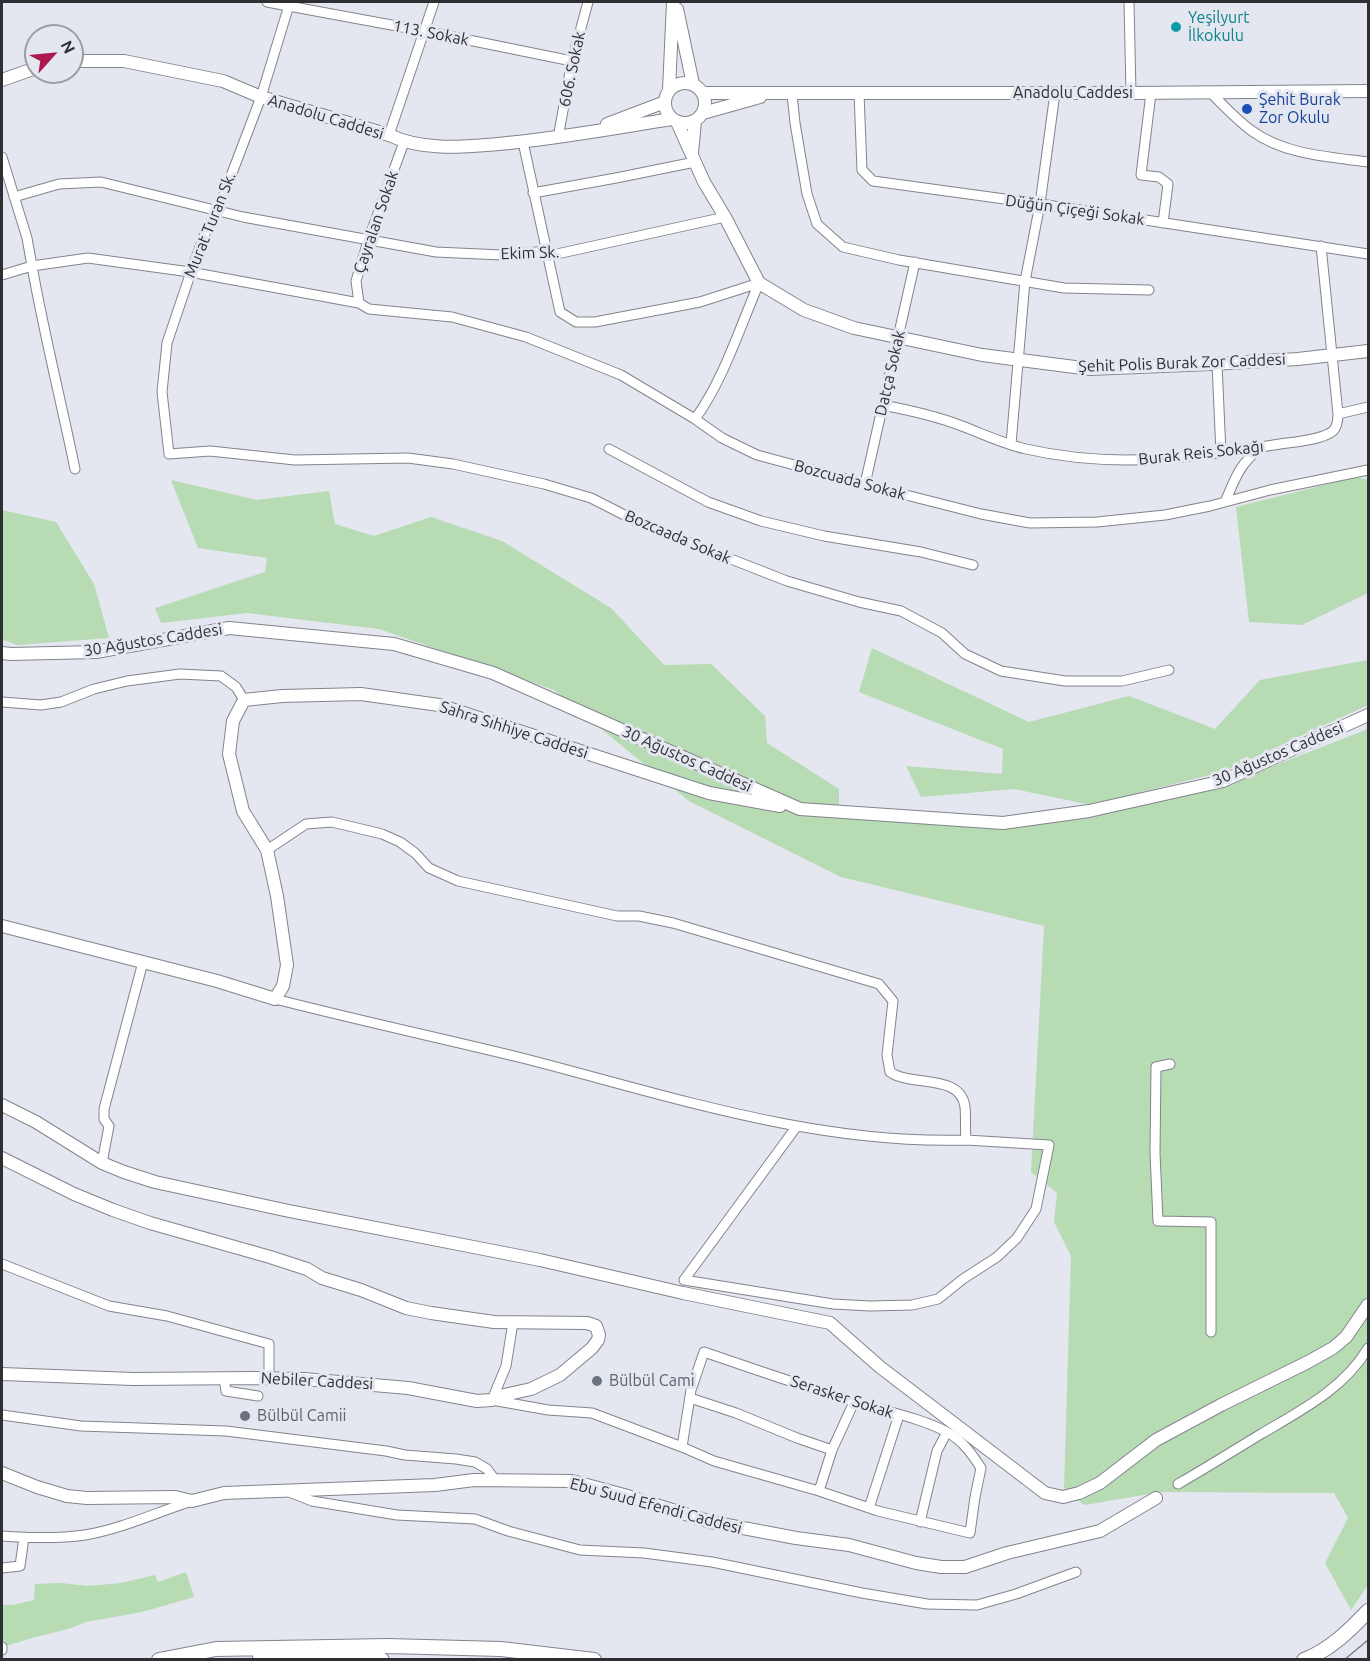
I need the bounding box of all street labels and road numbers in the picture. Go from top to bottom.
street label: 113. Sokak [391,16,471,50]
street label: 606. Sokak [555,29,589,109]
street label: Anadolu Caddesi [1013,83,1133,103]
street label: Anadolu Caddesi [266,90,386,144]
street label: Çayralan Sokak [349,168,403,276]
street label: Murat Turan Sk. [180,169,240,281]
street label: Düğün Çiçeği Sokak [1004,191,1146,229]
street label: Ekim Sk. [500,242,560,264]
street label: Datça Sokak [871,328,909,418]
street label: Şehit Polis Burak Zor Caddesi [1078,350,1286,376]
street label: Burak Reis Sokağı [1137,437,1265,469]
street label: Bozcuada Sokak [792,456,908,504]
street label: Bozcaada Sokak [622,506,734,568]
street label: 30 Ağustos Caddesi [82,620,224,660]
street label: Sahra Sıhhiye Caddesi [437,697,591,763]
street label: 30 Ağustos Caddesi [1210,718,1346,790]
street label: 30 Ağustos Caddesi [619,722,755,796]
street label: Nebiler Caddesi [260,1368,374,1394]
street label: Serasker Sokak [788,1371,896,1423]
street label: Ebu Suud Efendi Caddesi [568,1474,744,1538]

